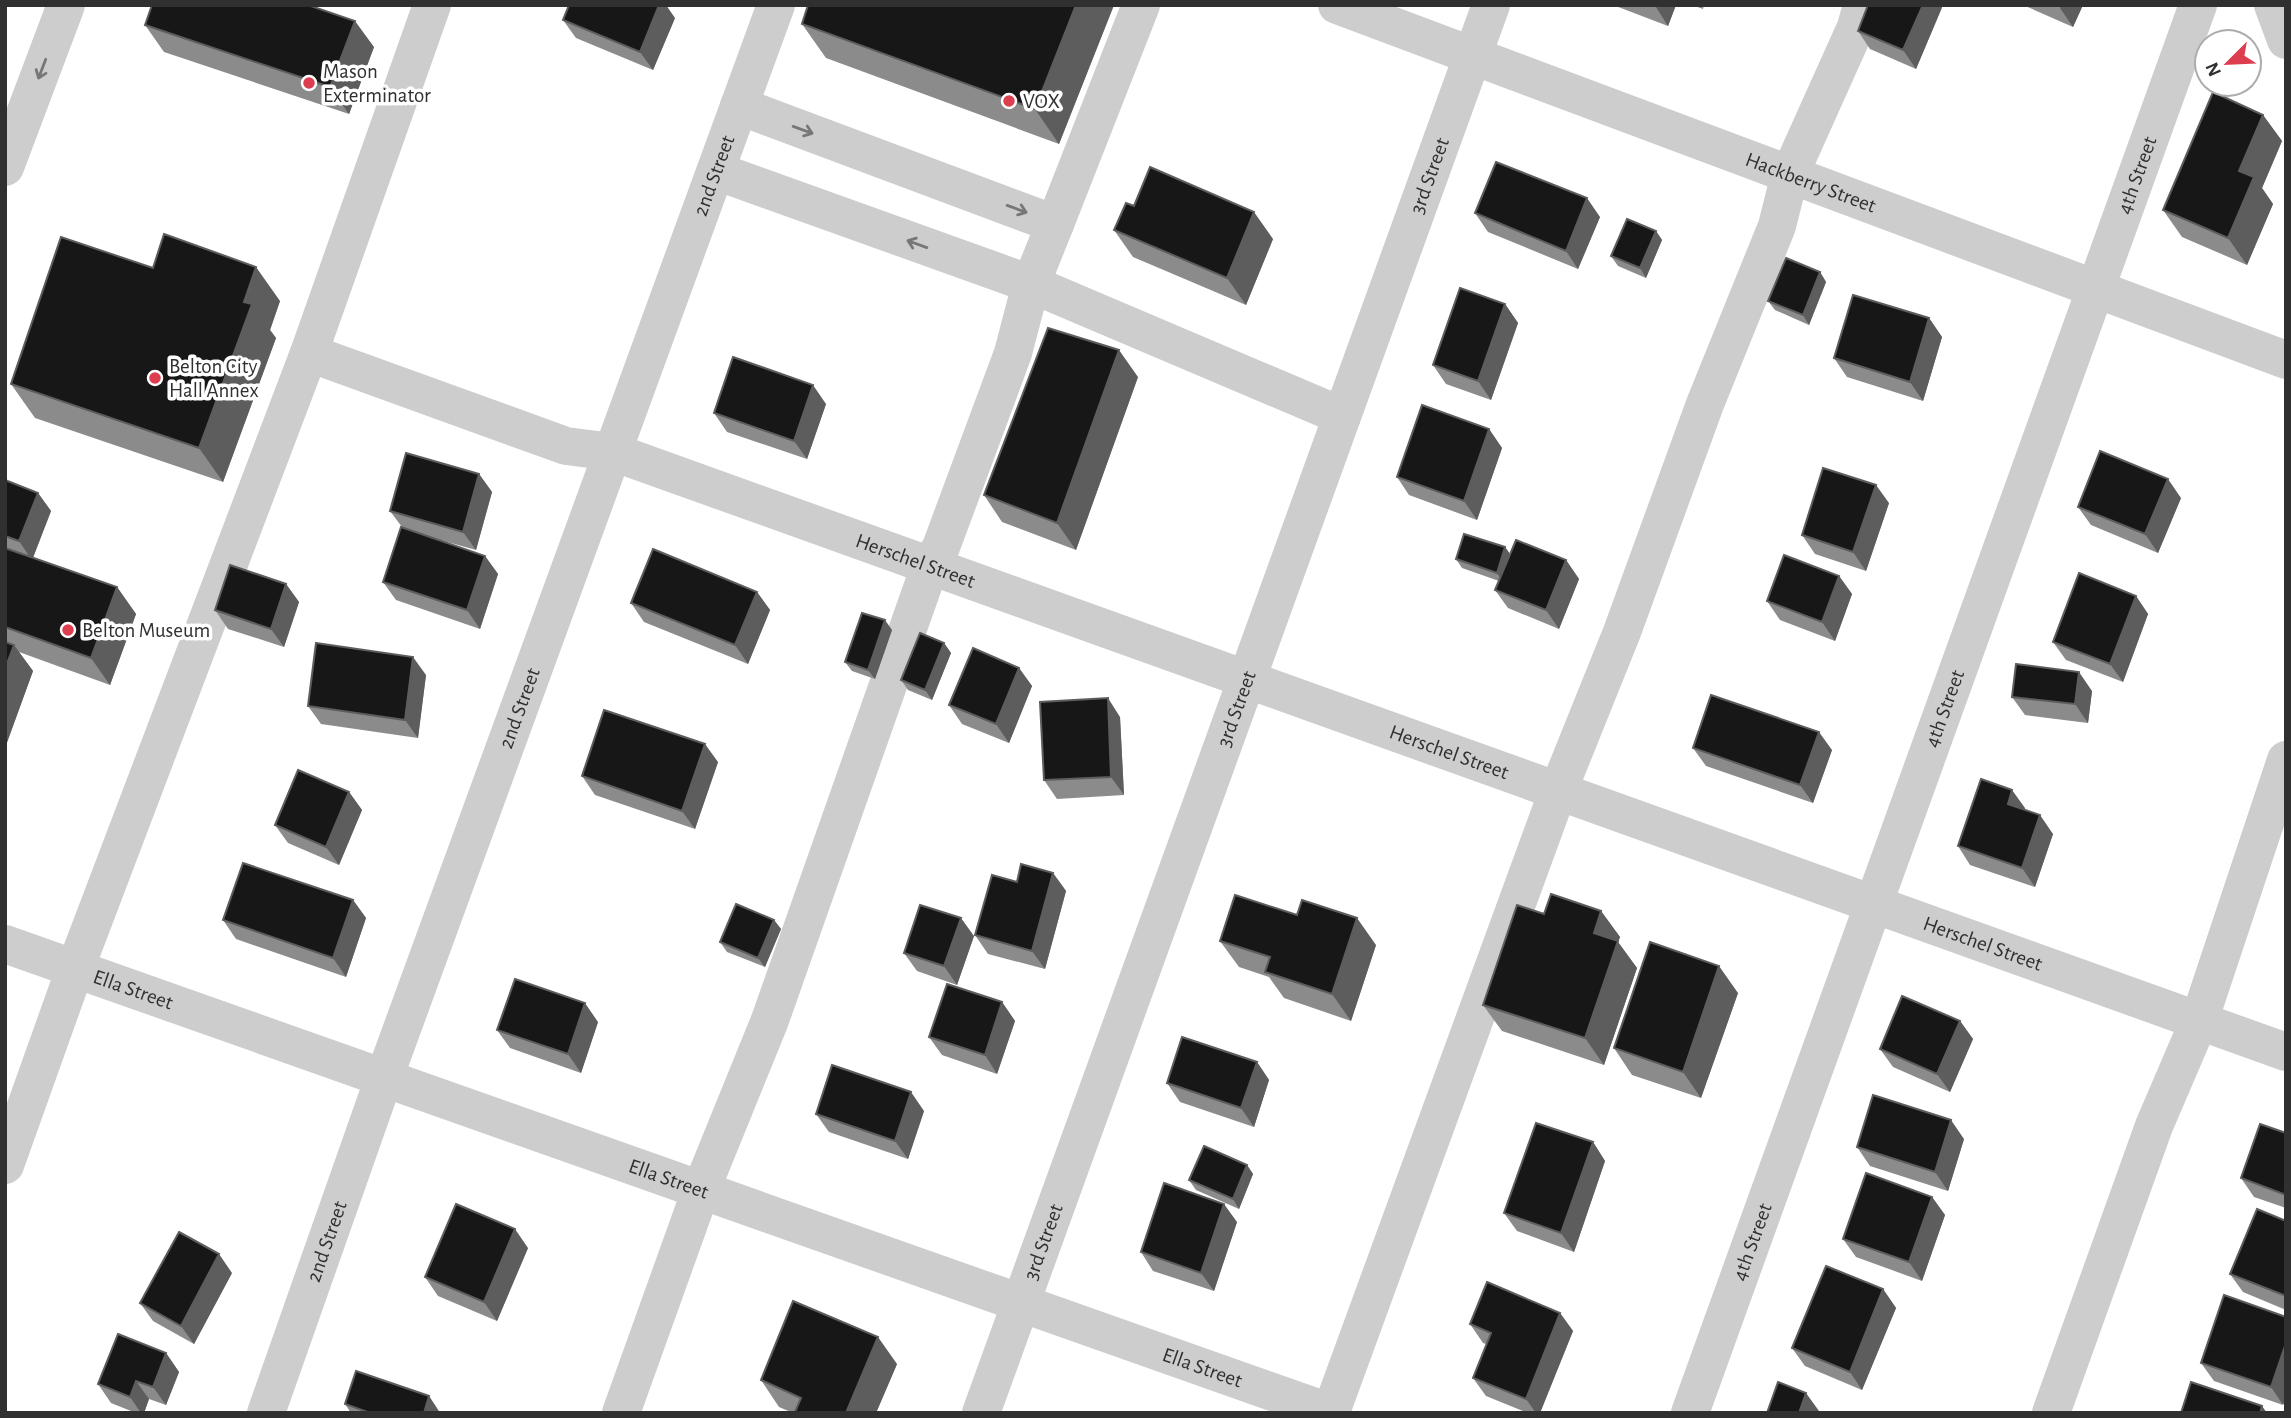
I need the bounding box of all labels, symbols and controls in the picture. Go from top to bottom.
north arrow [2193,28,2263,98]
one-way arrow [35,58,48,80]
text: N [2202,59,2225,79]
place label: Mason Exterminator [323,61,431,106]
marker: Mason Exterminator [301,75,317,91]
place label: VOX [1023,91,1060,112]
marker: VOX [1001,93,1017,109]
one-way arrow [792,125,814,138]
street label: 2nd Street [689,132,738,219]
street label: 4th Street [2113,133,2160,217]
street label: 3rd Street [1406,135,1453,217]
street label: Hackberry Street [1743,148,1879,216]
one-way arrow [1005,204,1027,217]
one-way arrow [907,236,929,249]
place label: Belton City Hall Annex [169,356,259,401]
marker: Belton City Hall Annex [147,370,163,386]
street label: Herschel Street [853,529,978,592]
place label: Belton Museum [82,620,210,641]
marker: Belton Museum [60,622,76,638]
street label: 2nd Street [495,665,544,751]
street label: 4th Street [1921,667,1968,750]
street label: 3rd Street [1213,668,1260,750]
street label: Herschel Street [1387,721,1512,783]
street label: Herschel Street [1920,912,2046,974]
street label: Ella Street [91,966,176,1013]
street label: Ella Street [626,1155,712,1202]
street label: 2nd Street [303,1198,350,1285]
street label: 4th Street [1728,1200,1775,1283]
street label: 3rd Street [1020,1201,1066,1283]
street label: Ella Street [1160,1343,1245,1391]

